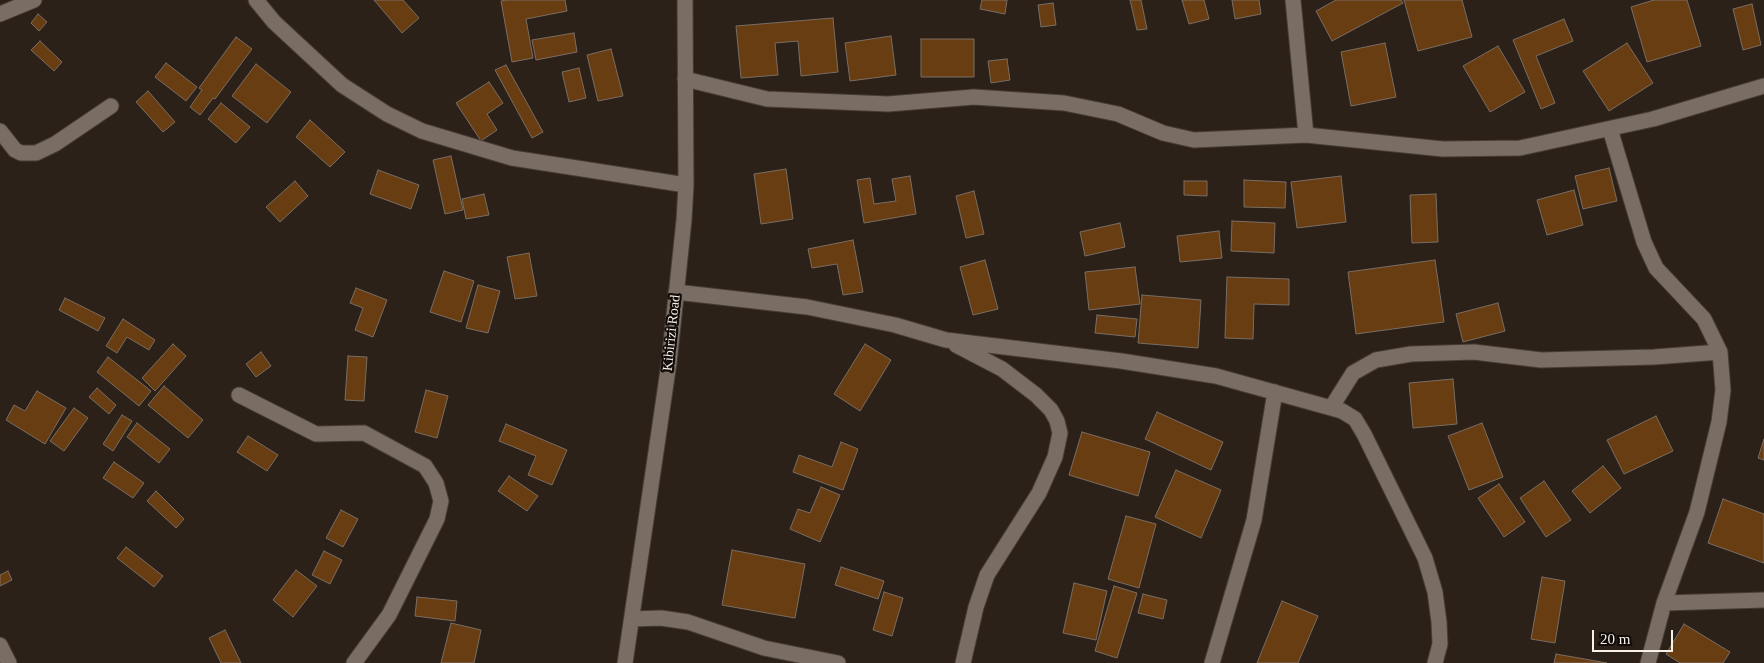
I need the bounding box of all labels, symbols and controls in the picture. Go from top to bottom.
street label: Kibirizi Road [660,294,684,372]
scale bar [1594,620,1675,652]
text: 20 m [1600,631,1630,647]

